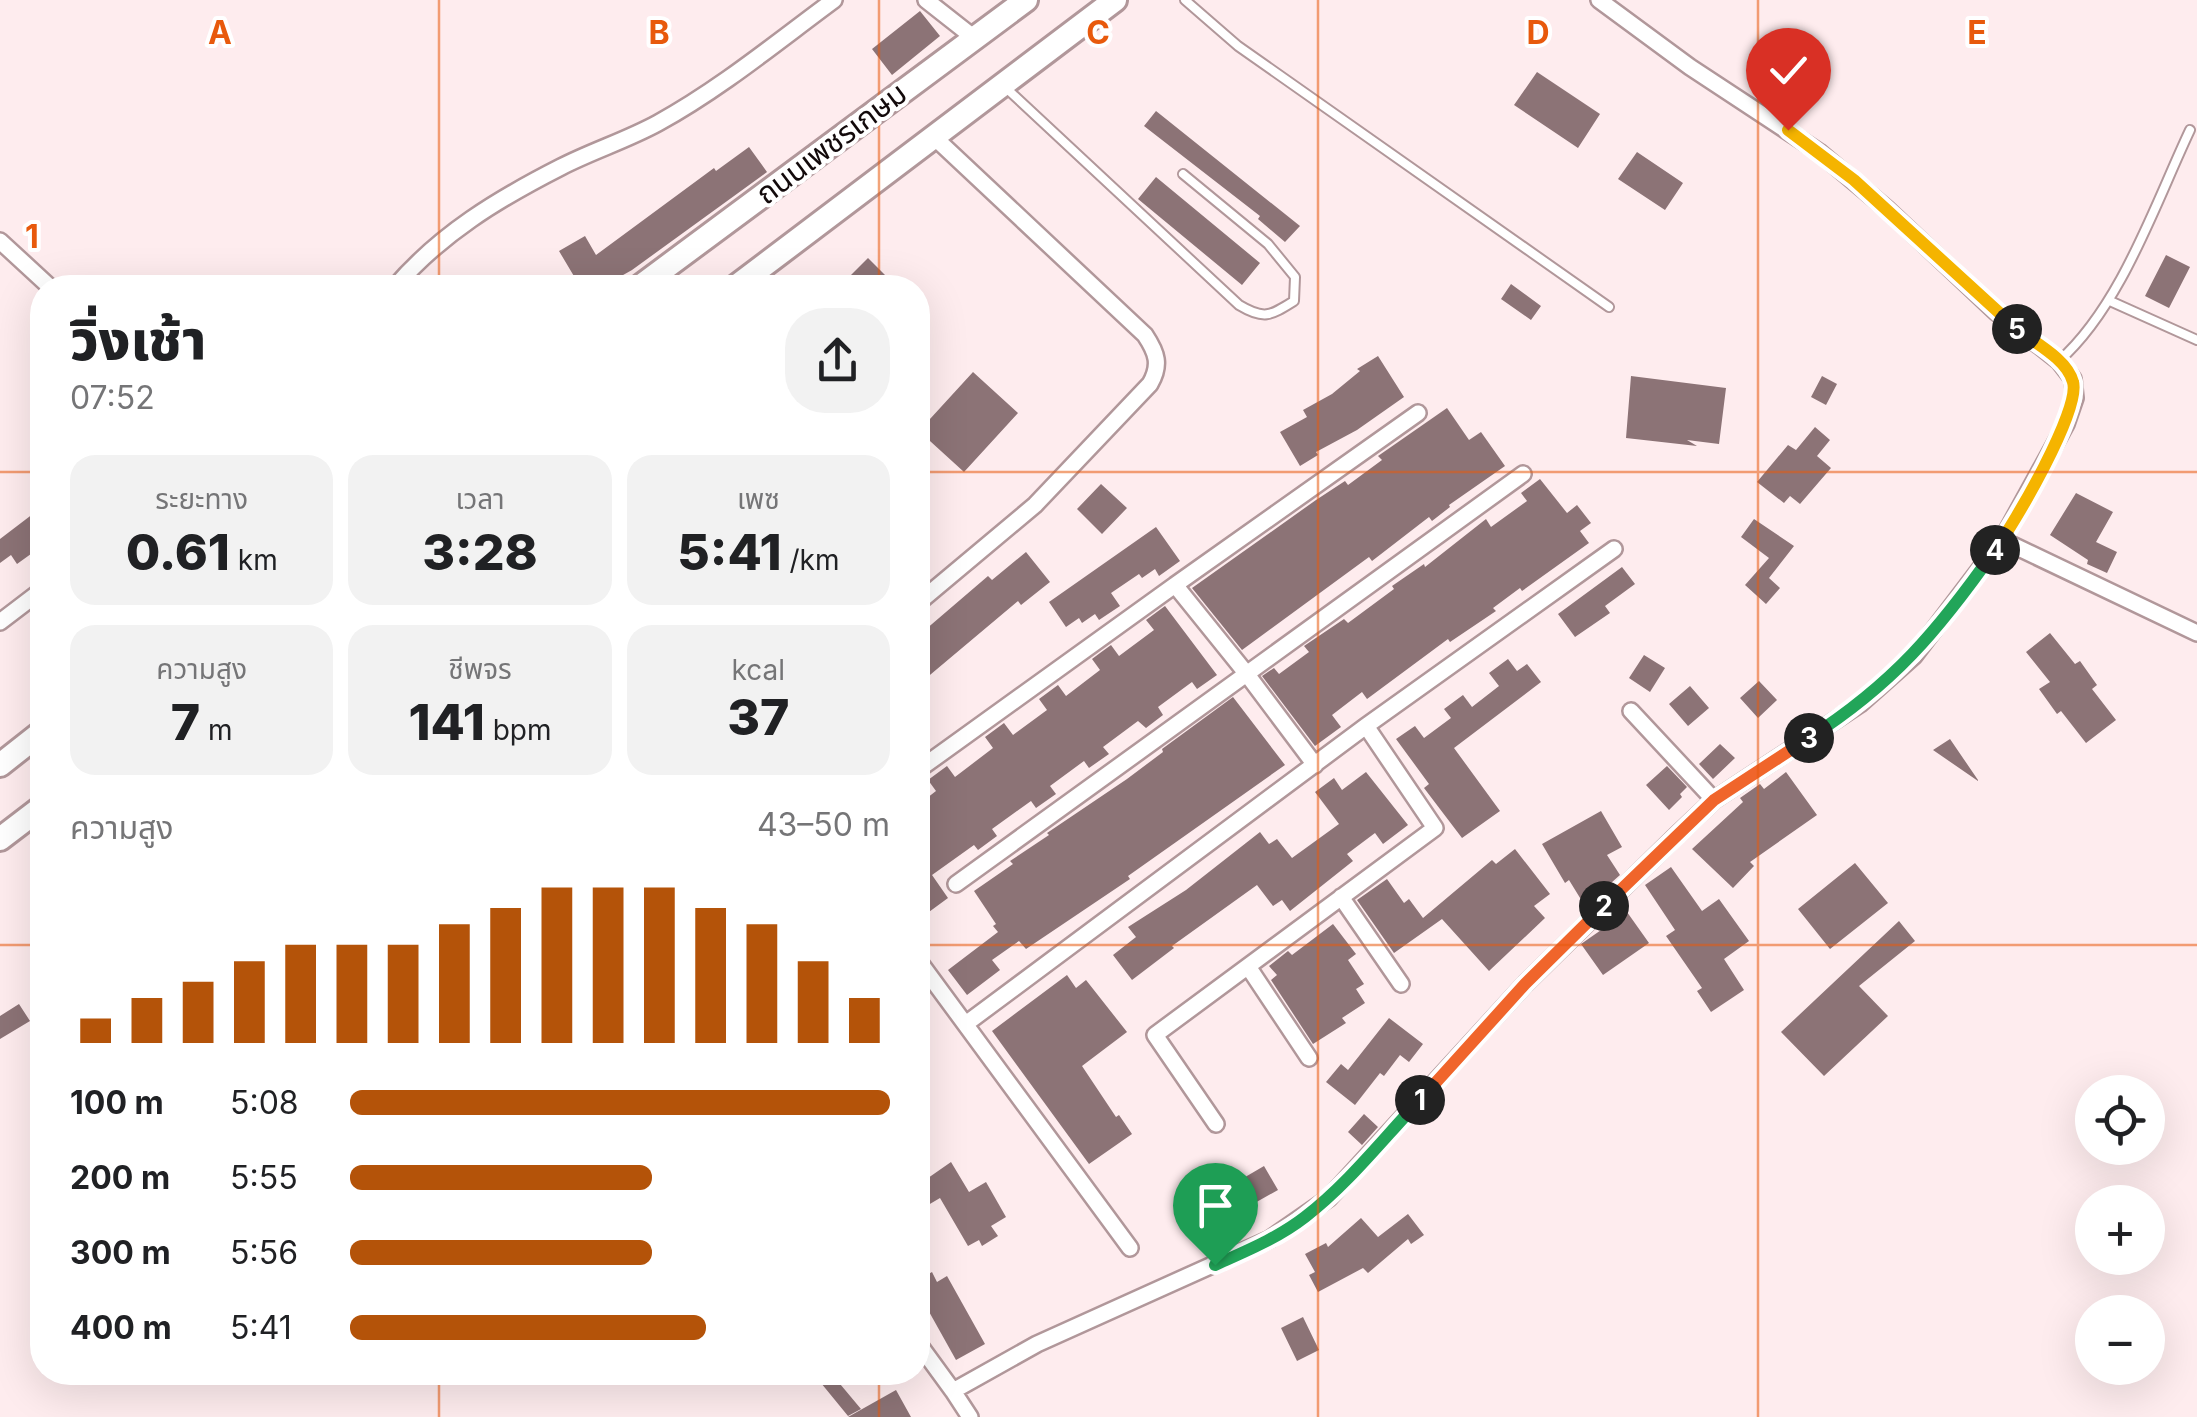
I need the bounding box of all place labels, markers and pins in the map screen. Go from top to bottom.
pin [1746,28,1831,131]
pin: 5 [1992,304,2042,354]
pin: 4 [1970,525,2020,575]
pin: 3 [1784,713,1834,763]
pin: 2 [1579,881,1629,931]
pin: 1 [1395,1075,1445,1125]
pin [1173,1163,1258,1266]

